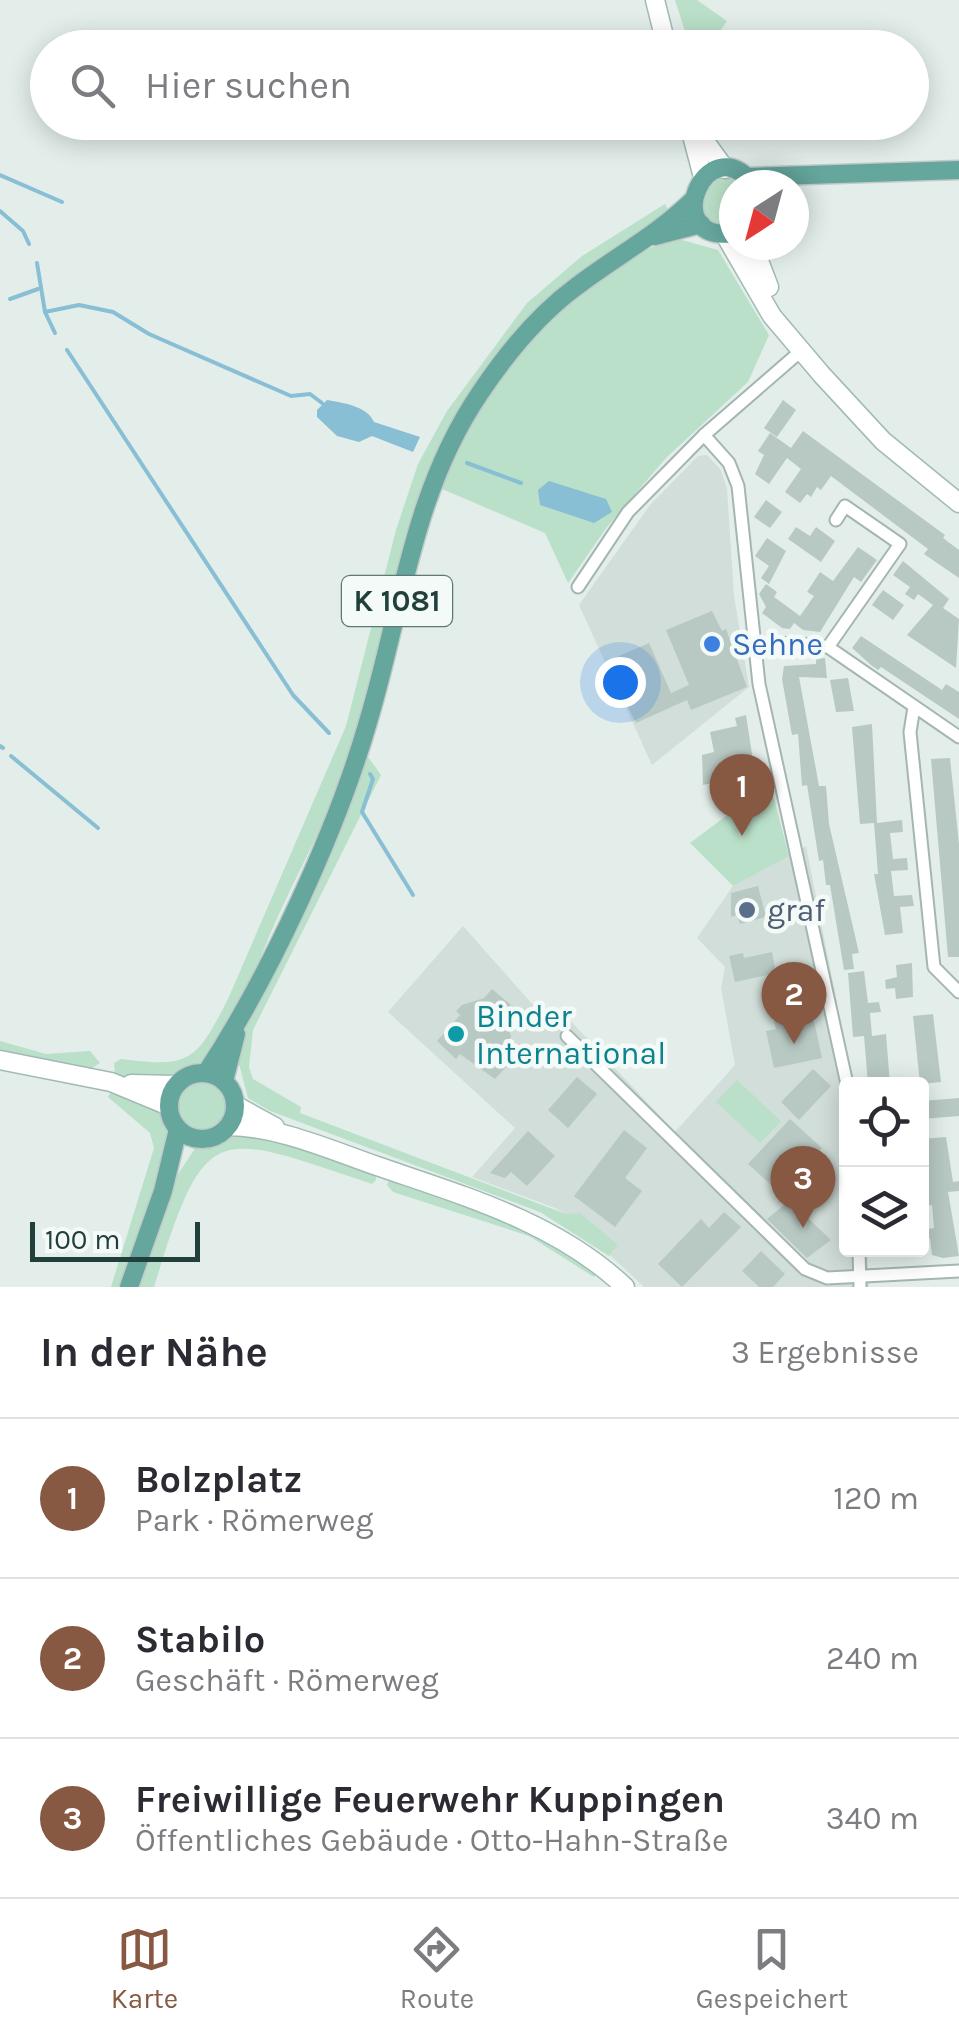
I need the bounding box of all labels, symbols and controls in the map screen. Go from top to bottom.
search box [30,30,929,140]
icon: search [65,58,120,113]
text: Hier suchen [145,63,352,108]
north arrow [719,170,809,260]
road number: K 1081 [342,576,452,626]
place label: Sehne [732,626,823,663]
marker: Sehne [701,633,723,655]
your location [595,657,646,708]
pin: 1 [710,754,774,836]
place label: graf [767,892,826,929]
marker: graf [736,899,758,921]
pin: 2 [762,962,826,1044]
place label: Binder International [476,998,666,1072]
marker: Binder International [445,1023,467,1045]
map controls [839,1077,929,1257]
button: locate [839,1077,929,1167]
pin: 3 [770,1146,836,1228]
button: layers [839,1167,929,1257]
scale bar [30,1217,200,1262]
text: 100 m [45,1223,120,1256]
text: In der Nähe [40,1327,268,1377]
text: 3 Ergebnisse [731,1334,919,1371]
text: Bolzplatz [135,1457,302,1502]
text: 1 [67,1480,78,1517]
text: 120 m [833,1480,919,1517]
text: Park · Römerweg [135,1502,374,1539]
text: Stabilo [135,1617,265,1662]
text: 2 [63,1640,82,1677]
text: 240 m [826,1640,919,1677]
text: Geschäft · Römerweg [135,1662,439,1699]
text: Freiwillige Feuerwehr Kuppingen [135,1777,725,1822]
text: 3 [63,1800,82,1837]
text: 340 m [826,1800,919,1837]
text: Öffentliches Gebäude · Otto-Hahn-Straße [135,1822,729,1859]
tab: Karte [111,1922,178,2015]
tab: Route [400,1922,474,2015]
tab: Gespeichert [696,1922,848,2015]

